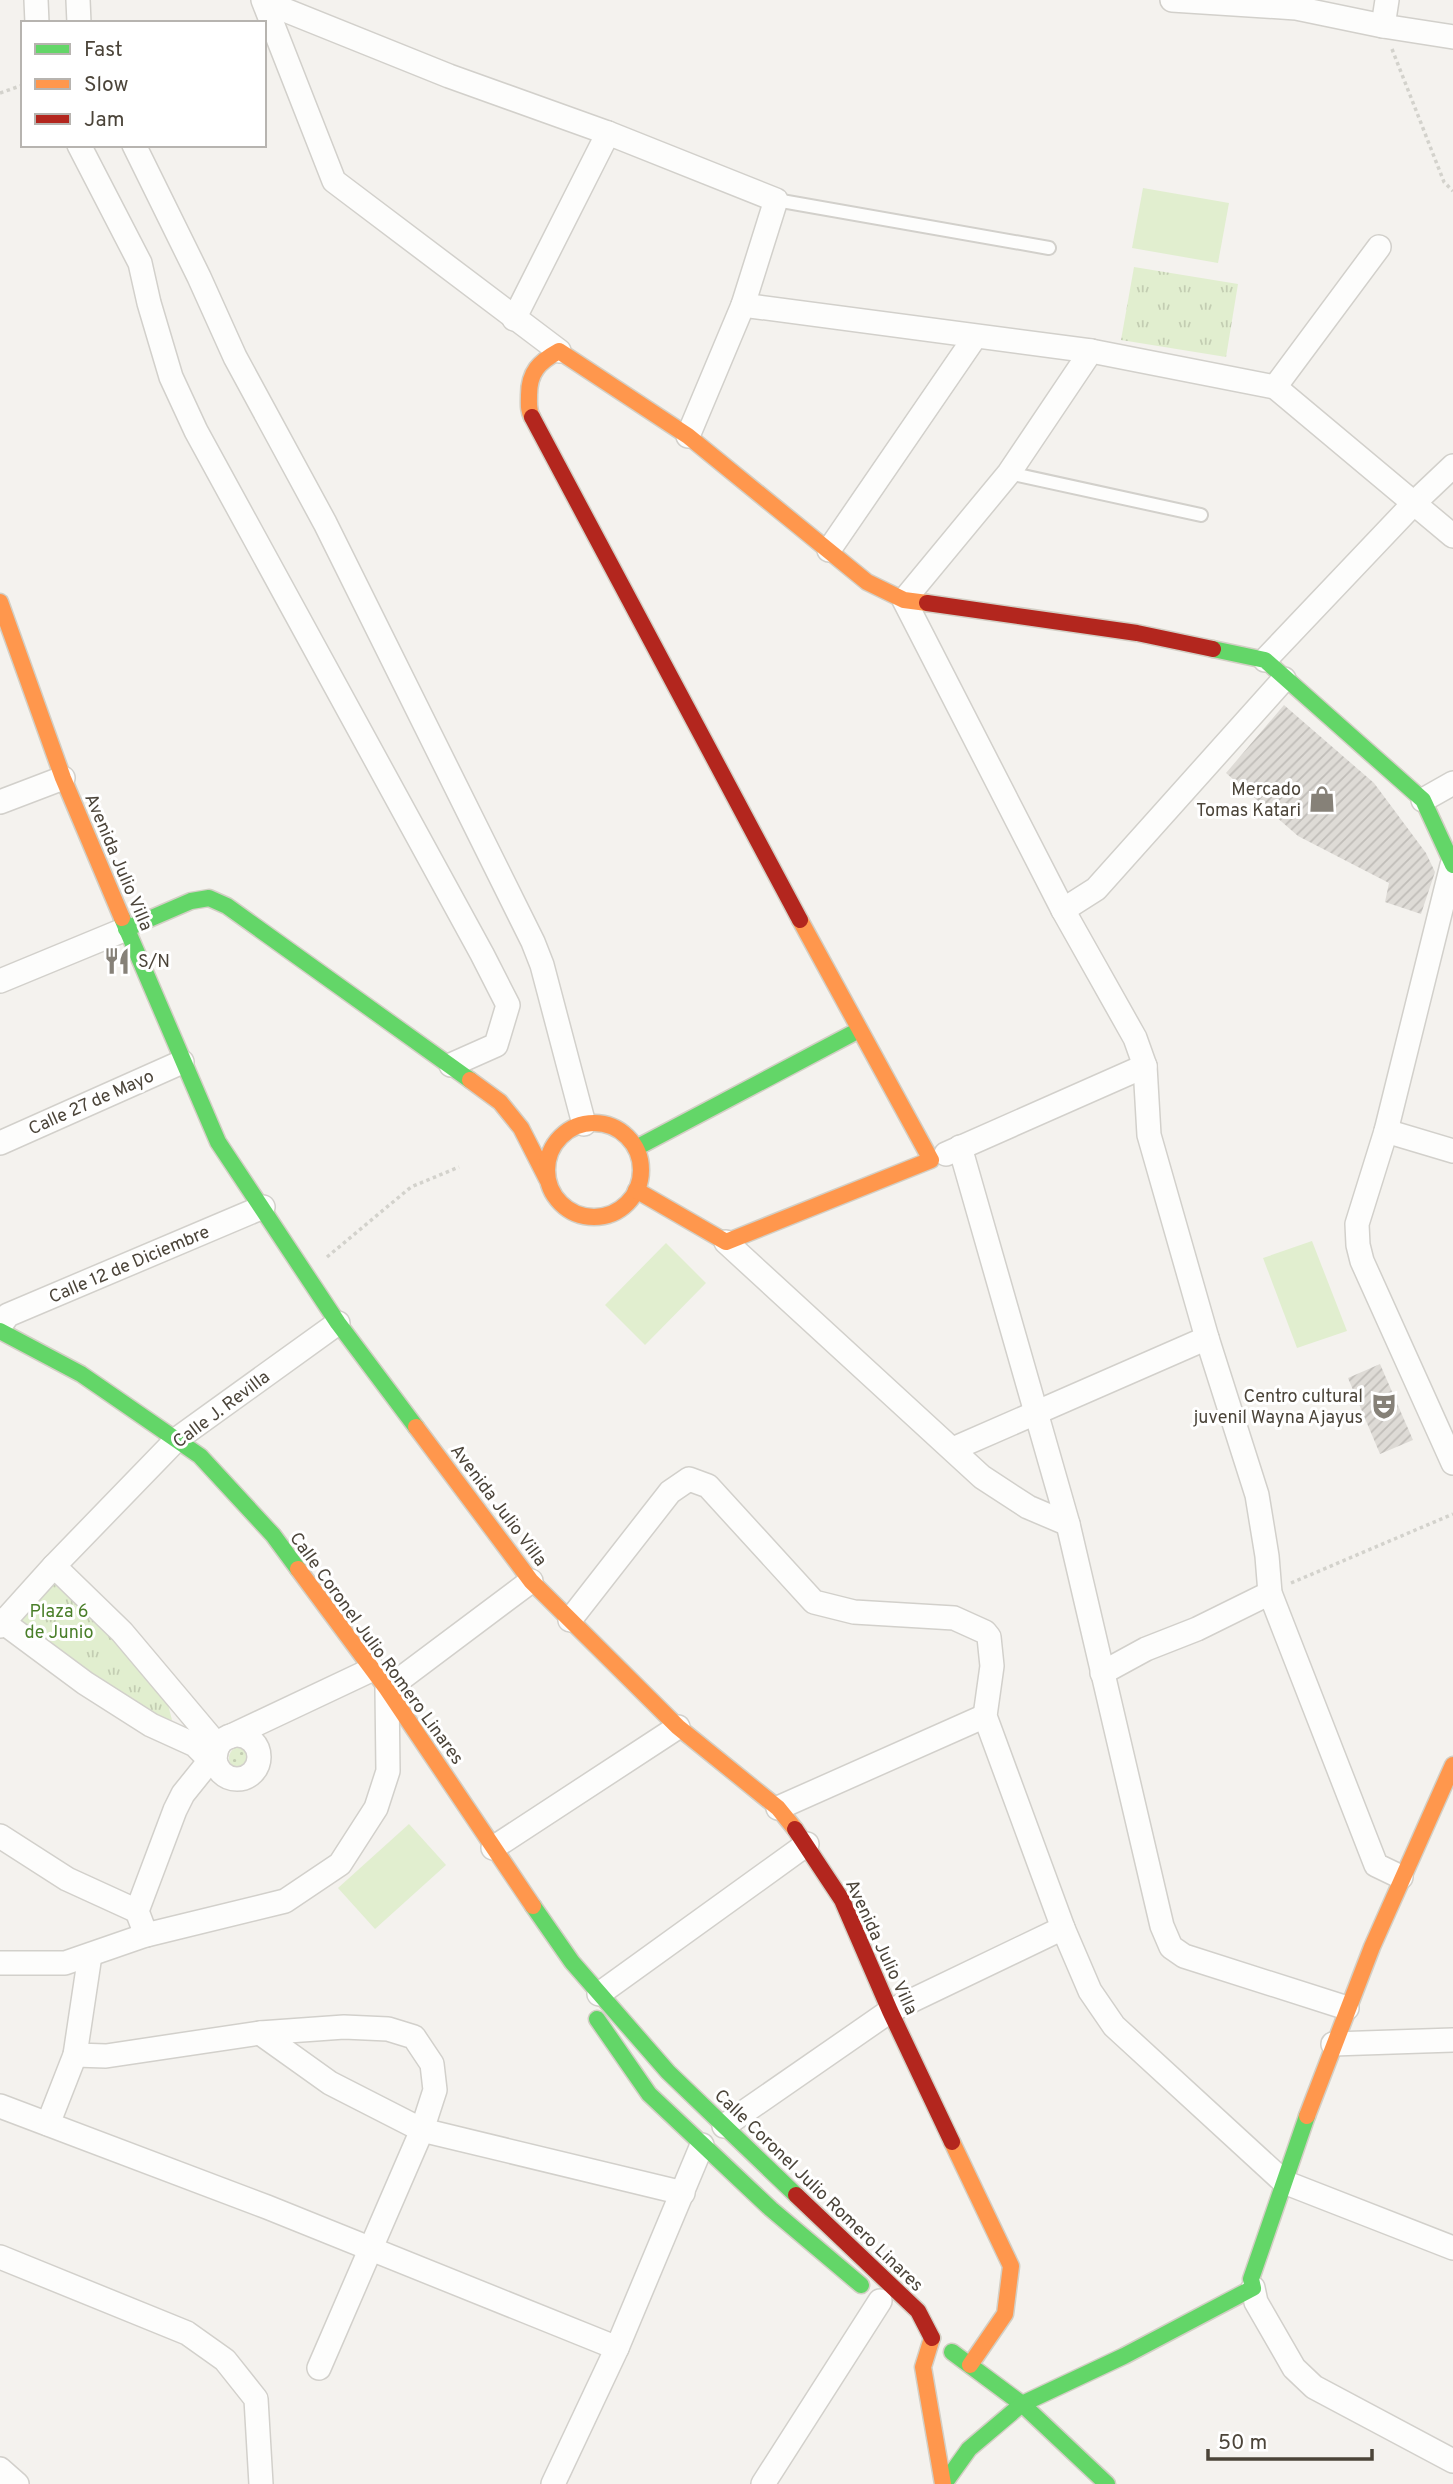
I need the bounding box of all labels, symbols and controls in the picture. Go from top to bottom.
legend [21,21,266,147]
text: Fast [84,37,123,64]
text: Slow [84,72,129,99]
text: Jam [84,107,125,134]
place label: Mercado Tomas Katari [1196,779,1301,823]
shop icon: Mercado Tomas Katari [1307,784,1337,814]
street label: Avenida Julio Villa [78,791,157,935]
restaurant icon: S/N [102,946,132,976]
place label: S/N [138,951,170,974]
street label: Calle 27 de Mayo [25,1065,158,1141]
street label: Calle 12 de Diciembre [46,1221,213,1310]
street label: Calle J. Revilla [169,1366,275,1454]
place label: Centro cultural juvenil Wayna Ajayus [1193,1386,1363,1430]
theatre icon: Centro cultural juvenil Wayna Ajayus [1369,1391,1399,1421]
street label: Avenida Julio Villa [444,1440,551,1571]
street label: Calle Coronel Julio Romero Linares [284,1528,468,1770]
park label: Plaza 6 de Junio [25,1601,93,1645]
street label: Avenida Julio Villa [839,1876,922,2019]
street label: Calle Coronel Julio Romero Linares [709,2085,927,2297]
scale bar [1208,2418,1372,2462]
text: 50 m [1218,2430,1267,2457]

